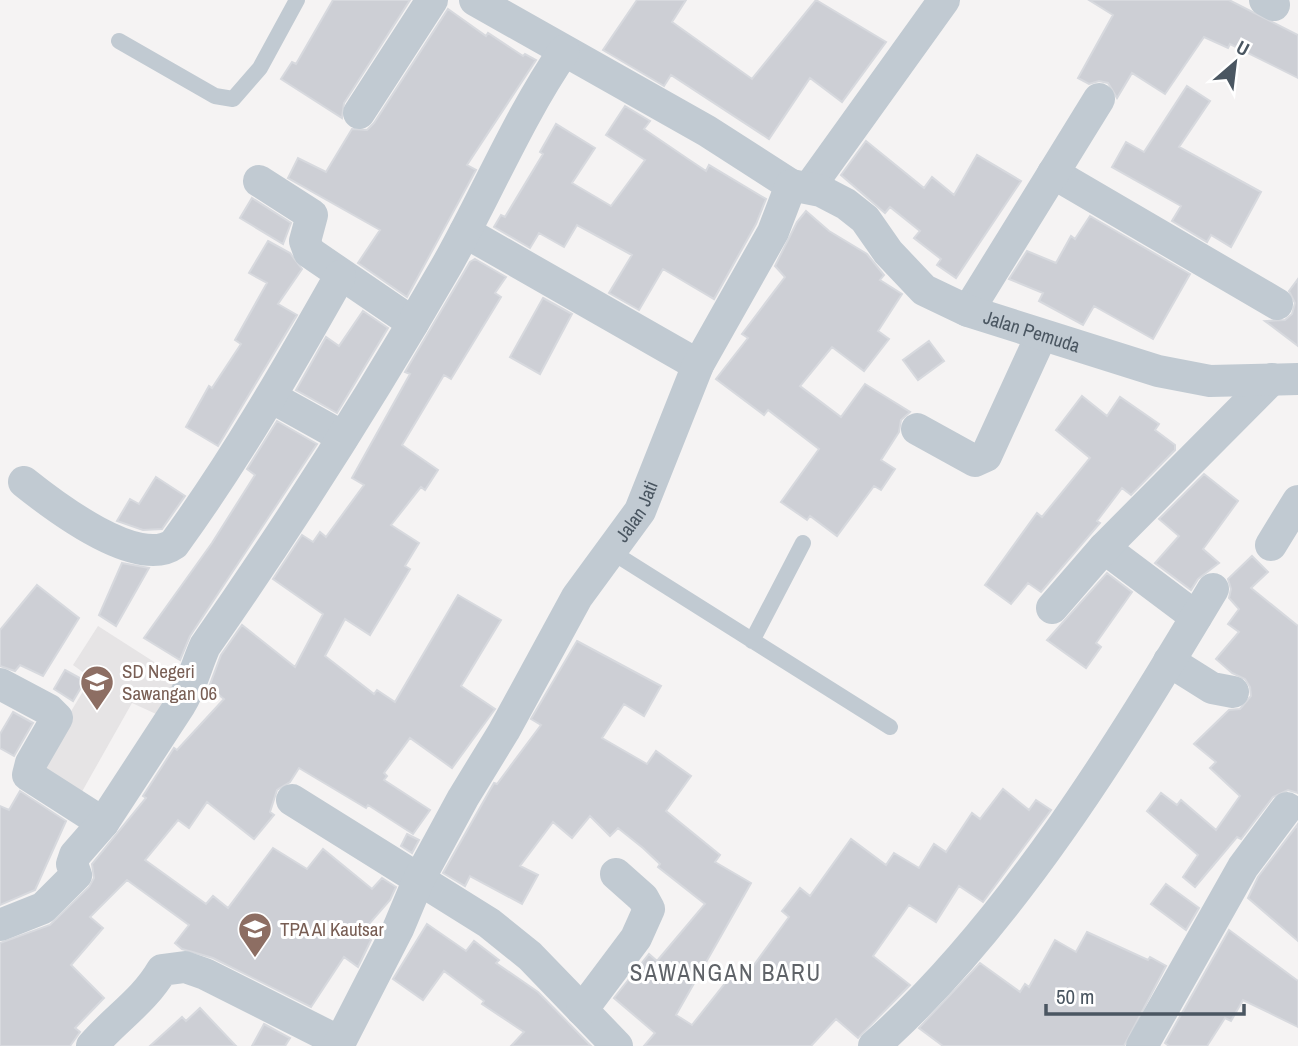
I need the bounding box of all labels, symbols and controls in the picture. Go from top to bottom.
north arrow [1200,28,1270,98]
text: U [1232,34,1254,62]
street label: Jalan Pemuda [980,304,1084,359]
street label: Jalan Jati [609,477,664,547]
place label: SD Negeri Sawangan 06 [122,658,217,706]
school or university icon: SD Negeri Sawangan 06 [78,663,116,712]
school or university icon: TPA Al Kautsar [236,910,274,959]
place label: TPA Al Kautsar [280,916,384,942]
district label: SAWANGAN BARU [630,957,822,988]
scale bar [1046,972,1244,1016]
text: 50 m [1056,982,1094,1011]

